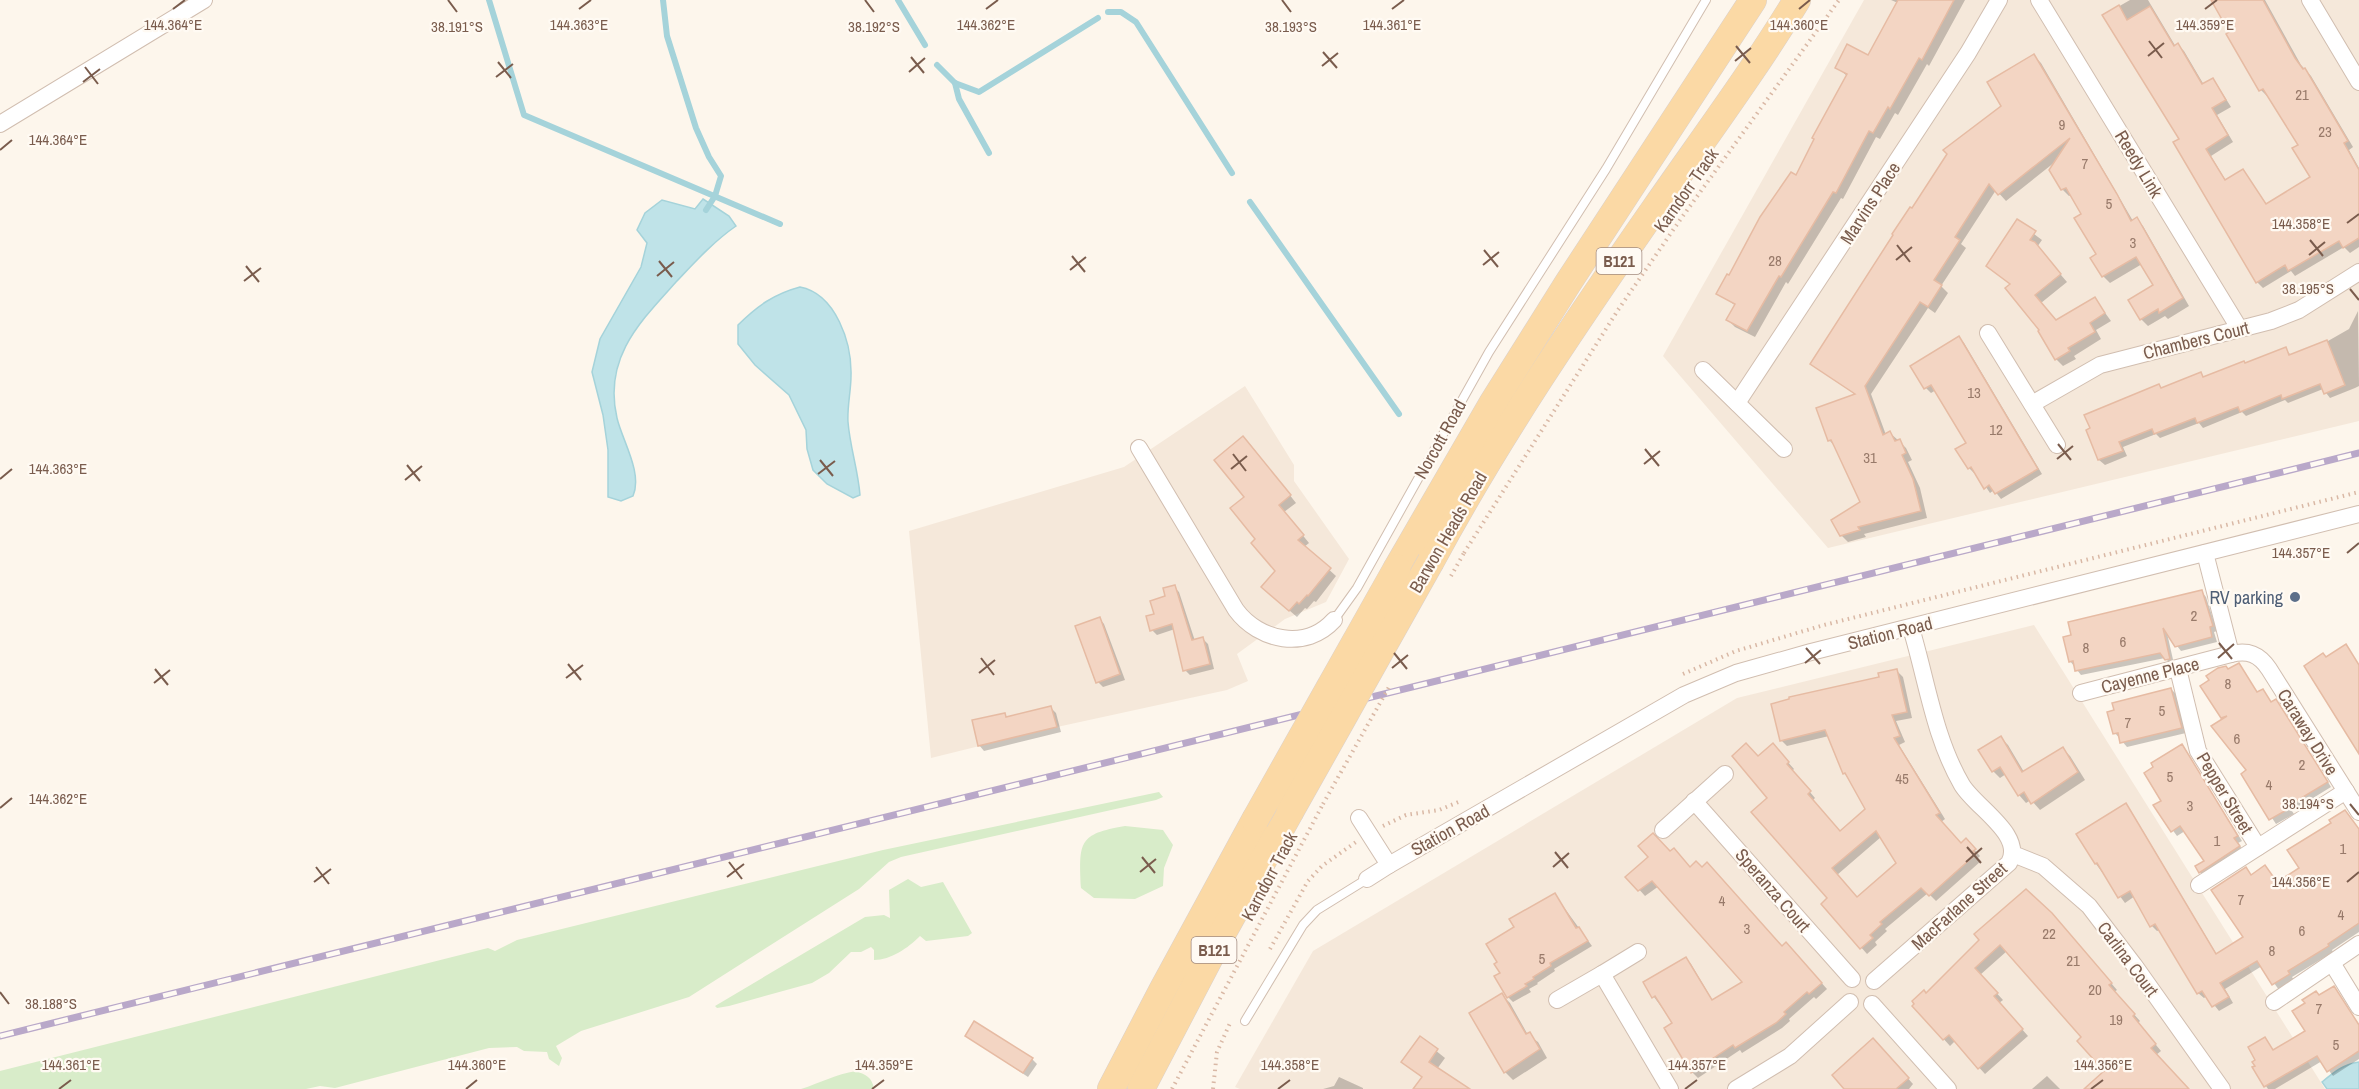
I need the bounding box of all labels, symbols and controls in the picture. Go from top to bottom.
text: 144.364°E [144,14,202,35]
text: 144.363°E [550,14,608,35]
text: 144.362°E [957,14,1015,35]
text: 144.361°E [1363,14,1421,35]
text: 144.360°E [1770,14,1828,35]
text: 144.359°E [2176,14,2234,35]
text: 38.191°S [431,16,483,37]
text: 38.192°S [848,16,900,37]
text: 38.193°S [1265,16,1317,37]
house number: 21 [2295,84,2309,105]
house number: 9 [2059,114,2066,135]
house number: 23 [2318,121,2332,142]
street label: Reedy Link [2109,126,2169,203]
text: 144.364°E [29,129,87,150]
street label: Karndorr Track [1648,142,1725,237]
house number: 7 [2082,153,2089,174]
street label: Marvins Place [1834,157,1906,249]
house number: 5 [2106,193,2113,214]
text: 144.358°E [2272,213,2330,234]
house number: 3 [2130,232,2137,253]
road number: B121 [1596,248,1642,274]
house number: 28 [1768,250,1782,271]
text: 38.195°S [2282,278,2334,299]
street label: Chambers Court [2140,315,2252,365]
house number: 13 [1967,382,1981,403]
street label: Norcott Road [1408,395,1472,483]
house number: 12 [1989,419,2003,440]
house number: 31 [1863,447,1877,468]
text: 144.363°E [29,458,87,479]
street label: Barwon Heads Road [1403,467,1493,597]
text: 144.357°E [2272,542,2330,563]
place label: RV parking [2209,585,2284,610]
marker: RV parking [2288,590,2302,604]
house number: 2 [2191,605,2198,626]
street label: Station Road [1845,610,1935,656]
house number: 6 [2120,631,2127,652]
house number: 8 [2083,637,2090,658]
street label: Cayenne Place [2098,651,2202,699]
house number: 8 [2225,673,2232,694]
street label: Caraway Drive [2272,684,2344,780]
house number: 5 [2159,700,2166,721]
house number: 7 [2125,712,2132,733]
house number: 6 [2234,728,2241,749]
street label: Pepper Street [2191,748,2259,838]
house number: 2 [2299,754,2306,775]
house number: 5 [2167,766,2174,787]
house number: 45 [1895,768,1909,789]
house number: 4 [2266,774,2273,795]
text: 144.362°E [29,788,87,809]
text: 38.194°S [2282,793,2334,814]
house number: 3 [2187,795,2194,816]
street label: Station Road [1406,798,1494,862]
street label: Karndorr Track [1235,826,1303,925]
house number: 1 [2214,830,2221,851]
house number: 1 [2340,838,2347,859]
street label: Speranza Court [1730,843,1816,937]
street label: MacFarlane Street [1906,856,2012,956]
text: 144.356°E [2272,871,2330,892]
house number: 7 [2238,889,2245,910]
house number: 4 [1719,890,1726,911]
house number: 4 [2338,904,2345,925]
street label: Carlina Court [2092,916,2164,1002]
house number: 3 [1744,918,1751,939]
house number: 6 [2299,920,2306,941]
house number: 22 [2042,923,2056,944]
road number: B121 [1192,937,1236,963]
house number: 8 [2269,940,2276,961]
house number: 5 [1539,948,1546,969]
house number: 21 [2066,950,2080,971]
house number: 20 [2088,979,2102,1000]
text: 38.188°S [25,993,77,1014]
house number: 7 [2316,998,2323,1019]
house number: 19 [2109,1009,2123,1030]
house number: 5 [2333,1034,2340,1055]
text: 144.361°E [42,1054,100,1075]
text: 144.360°E [448,1054,506,1075]
text: 144.359°E [855,1054,913,1075]
text: 144.358°E [1261,1054,1319,1075]
text: 144.357°E [1668,1054,1726,1075]
text: 144.356°E [2074,1054,2132,1075]

